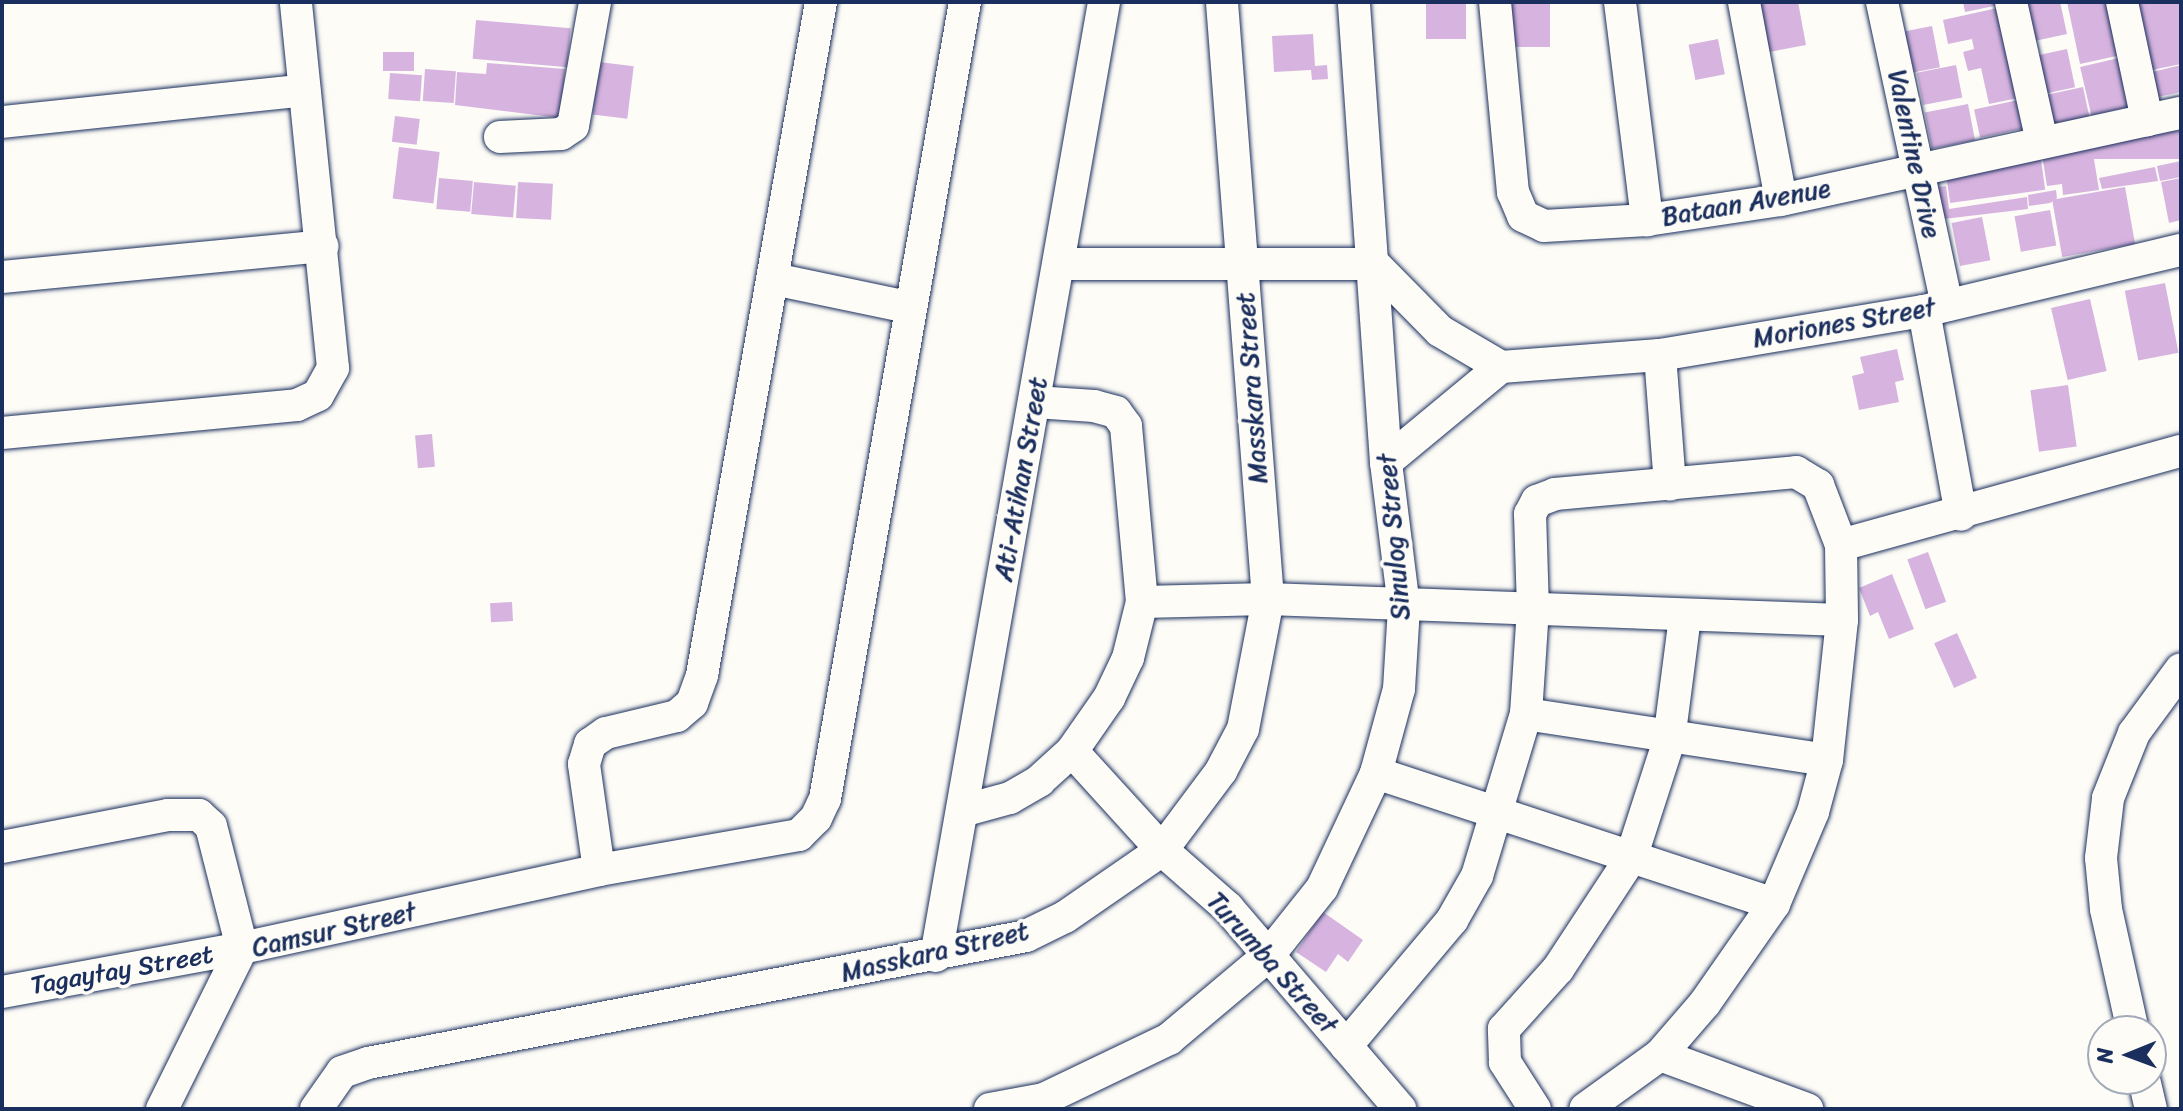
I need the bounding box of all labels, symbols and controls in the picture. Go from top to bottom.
street label: Valentine Drive [1881,67,1947,241]
street label: Bataan Avenue [1659,173,1833,233]
street label: Masskara Street [1230,292,1274,484]
street label: Moriones Street [1750,292,1938,354]
street label: Ati-Atihan Street [988,375,1054,583]
street label: Sinulog Street [1371,452,1417,622]
street label: Turumba Street [1200,886,1344,1040]
street label: Camsur Street [249,896,419,964]
street label: Masskara Street [838,915,1032,989]
street label: Tagaytay Street [29,939,215,1001]
north arrow [2087,1015,2167,1095]
text: N [2085,1047,2124,1063]

